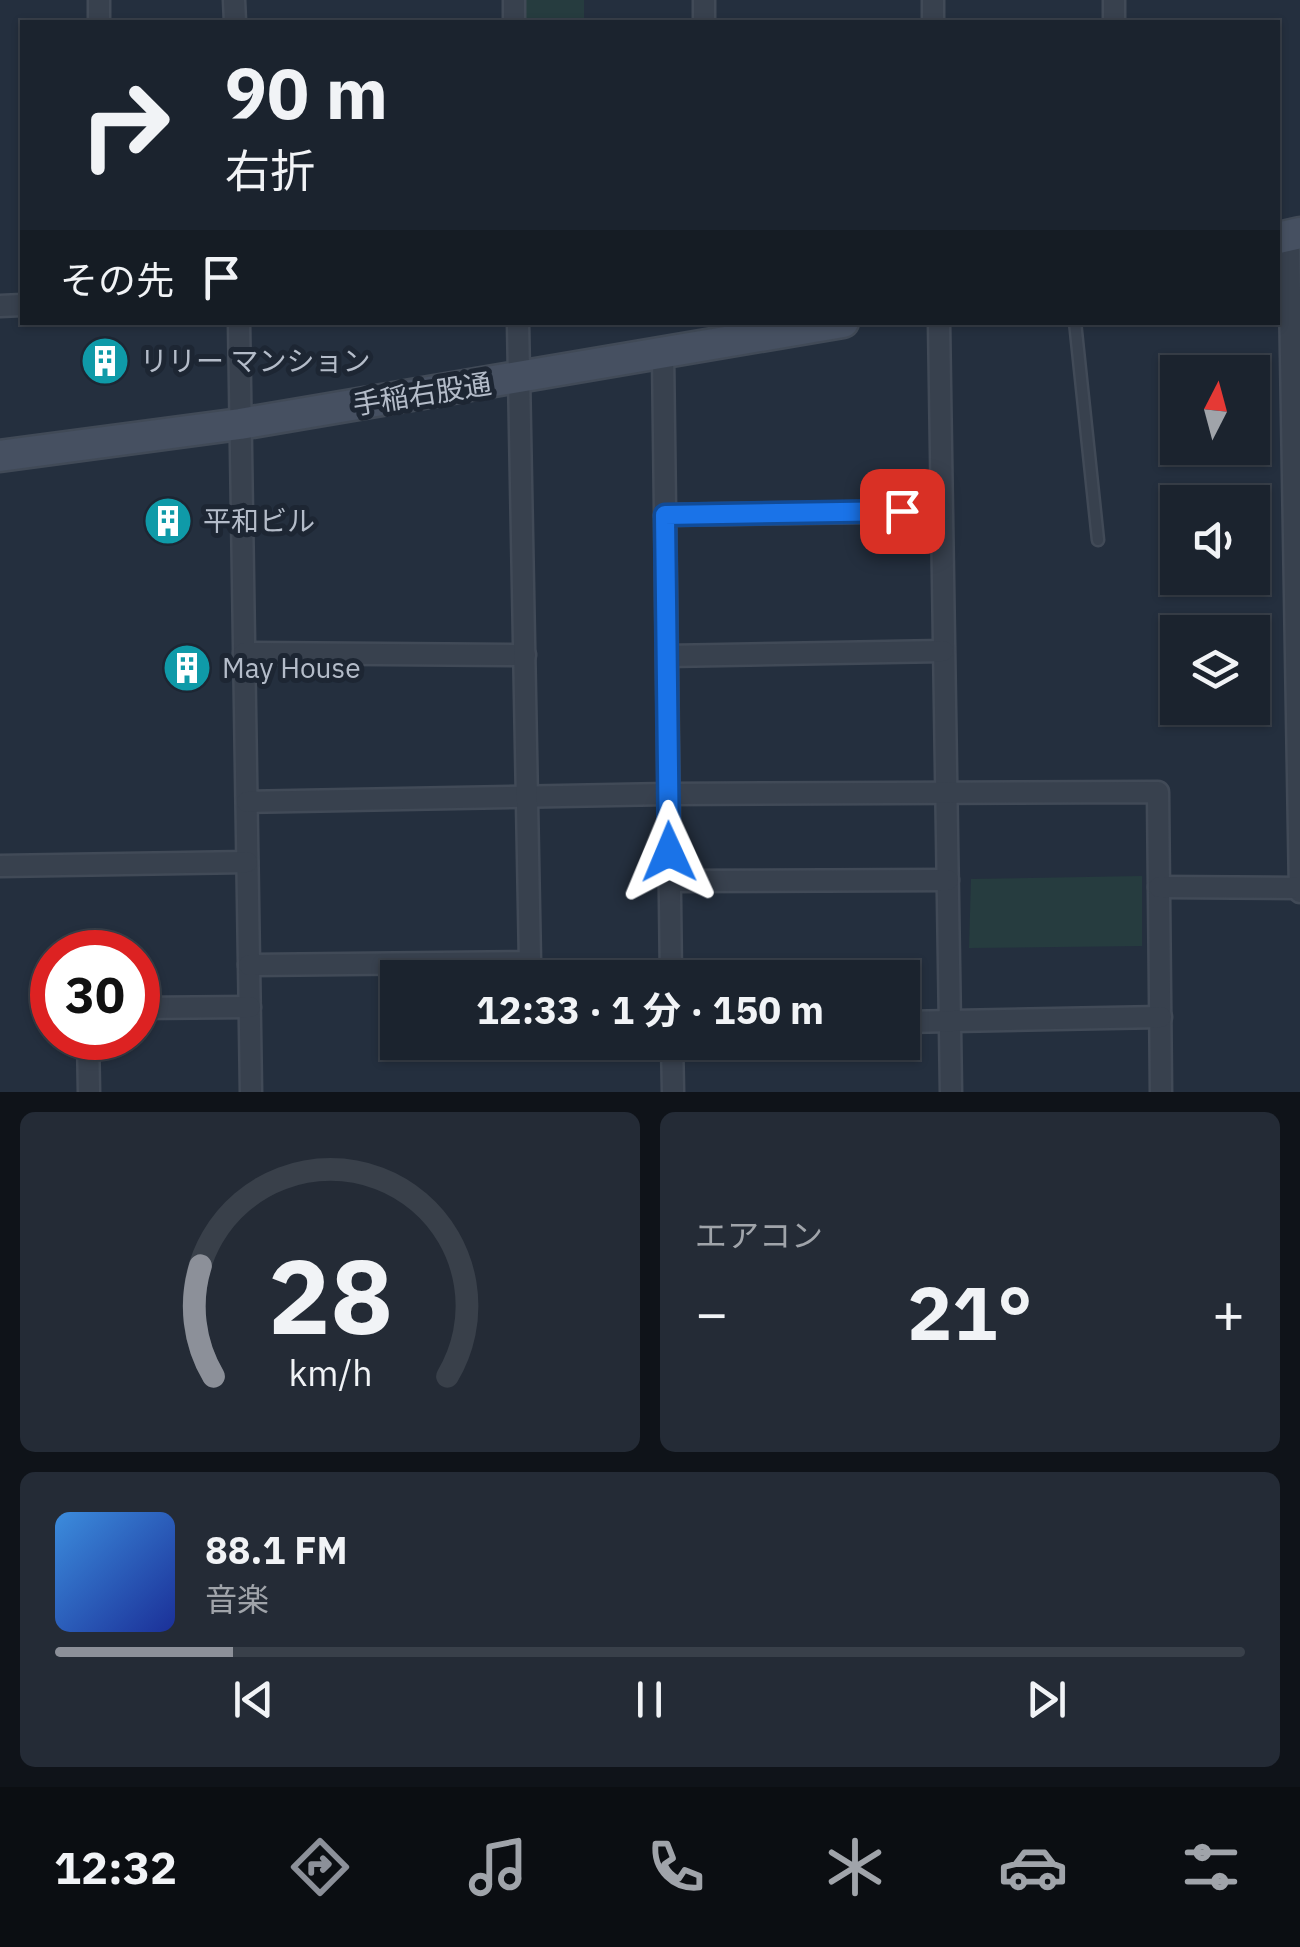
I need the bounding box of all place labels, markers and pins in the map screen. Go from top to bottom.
building icon: リリー マンション [79,335,131,387]
place label: リリー マンション [140,342,371,379]
pin [860,469,945,554]
building icon: 平和ビル [142,495,194,547]
place label: 平和ビル [203,502,315,539]
building icon: May House [161,642,213,694]
place label: May House [222,649,361,686]

